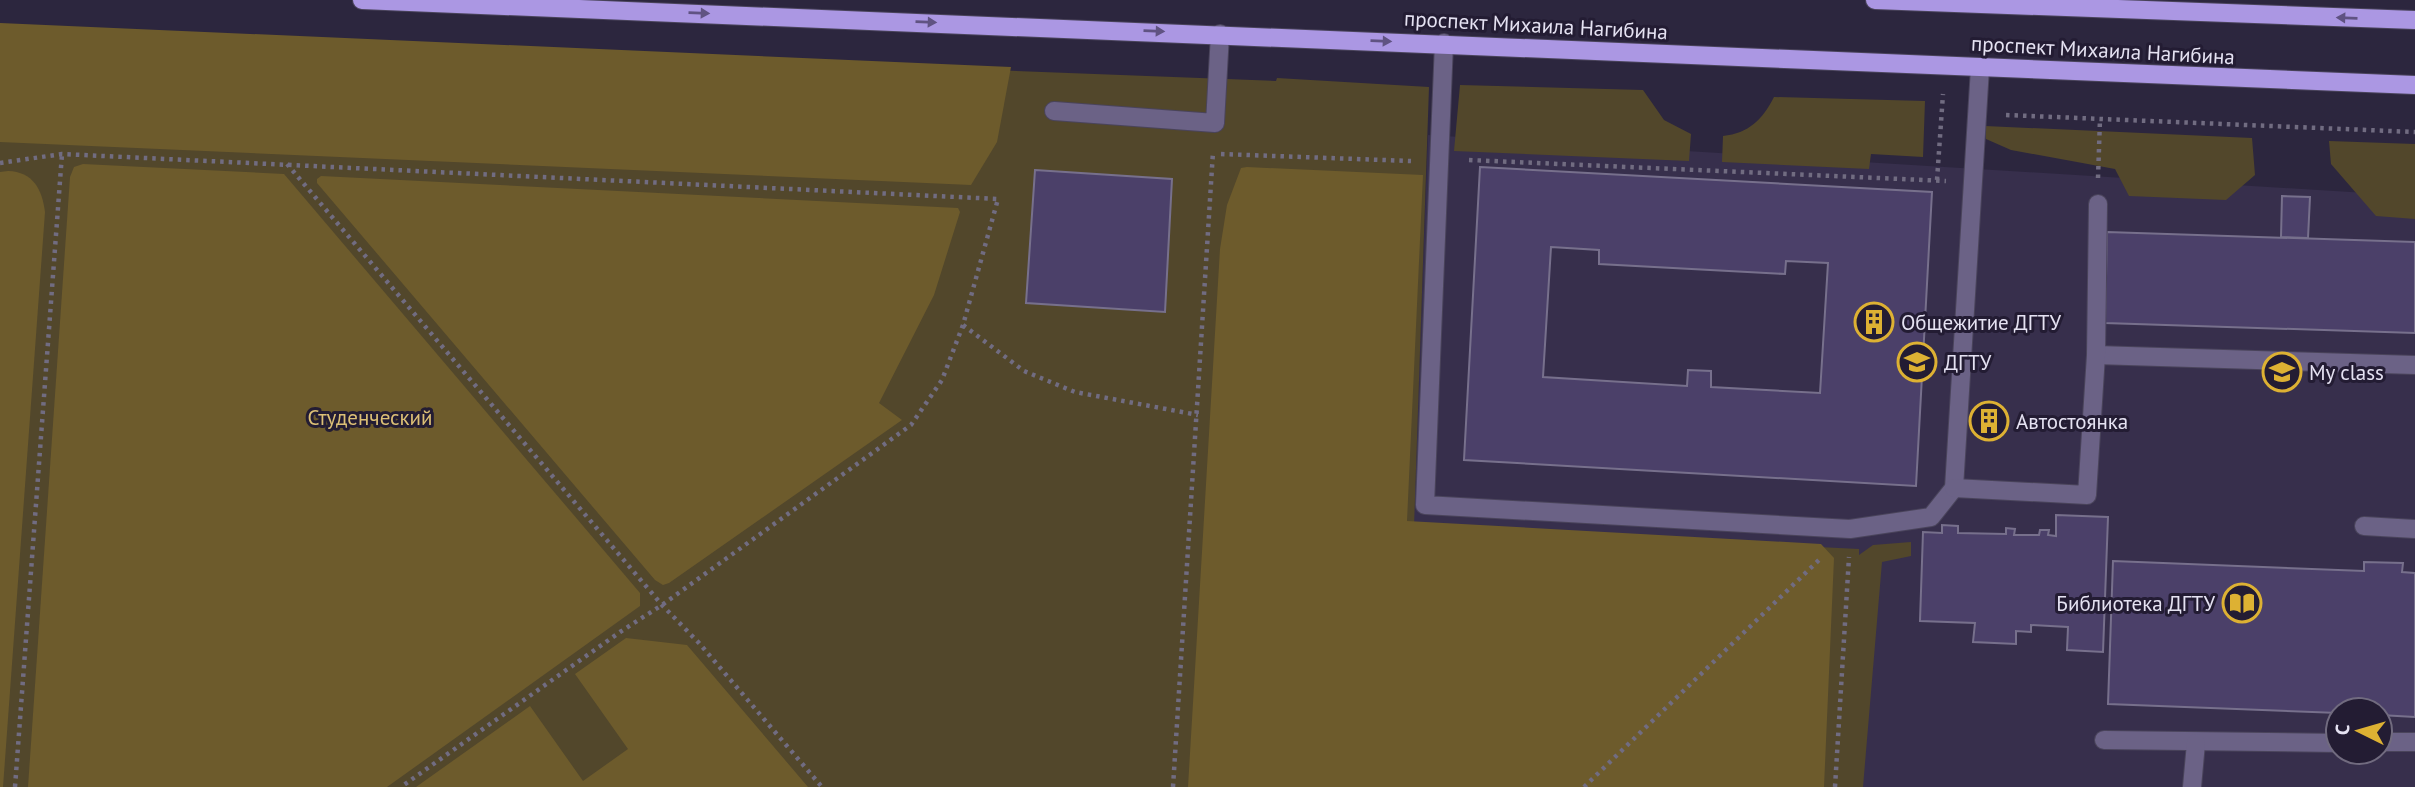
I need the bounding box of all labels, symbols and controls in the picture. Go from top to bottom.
street label: проспект Михаила Нагибина [1403,5,1669,45]
one-way arrow [688,8,710,19]
one-way arrow [2336,12,2358,23]
one-way arrow [916,17,938,28]
one-way arrow [1143,26,1165,37]
street label: проспект Михаила Нагибина [1970,30,2236,70]
one-way arrow [1370,35,1392,46]
building icon: Общежитие ДГТУ [1853,301,1895,343]
place label: Общежитие ДГТУ [1901,309,2062,336]
school or university icon: ДГТУ [1896,341,1938,383]
place label: ДГТУ [1944,349,1992,376]
school or university icon: My class [2261,351,2303,393]
place label: My class [2309,359,2384,386]
building icon: Автостоянка [1968,400,2010,442]
park label: Студенческий [307,404,433,431]
place label: Автостоянка [2016,408,2128,435]
library icon: Библиотека ДГТУ [2221,582,2263,624]
place label: Библиотека ДГТУ [2056,590,2215,617]
north arrow [2324,696,2394,766]
text: С [2330,723,2355,736]

